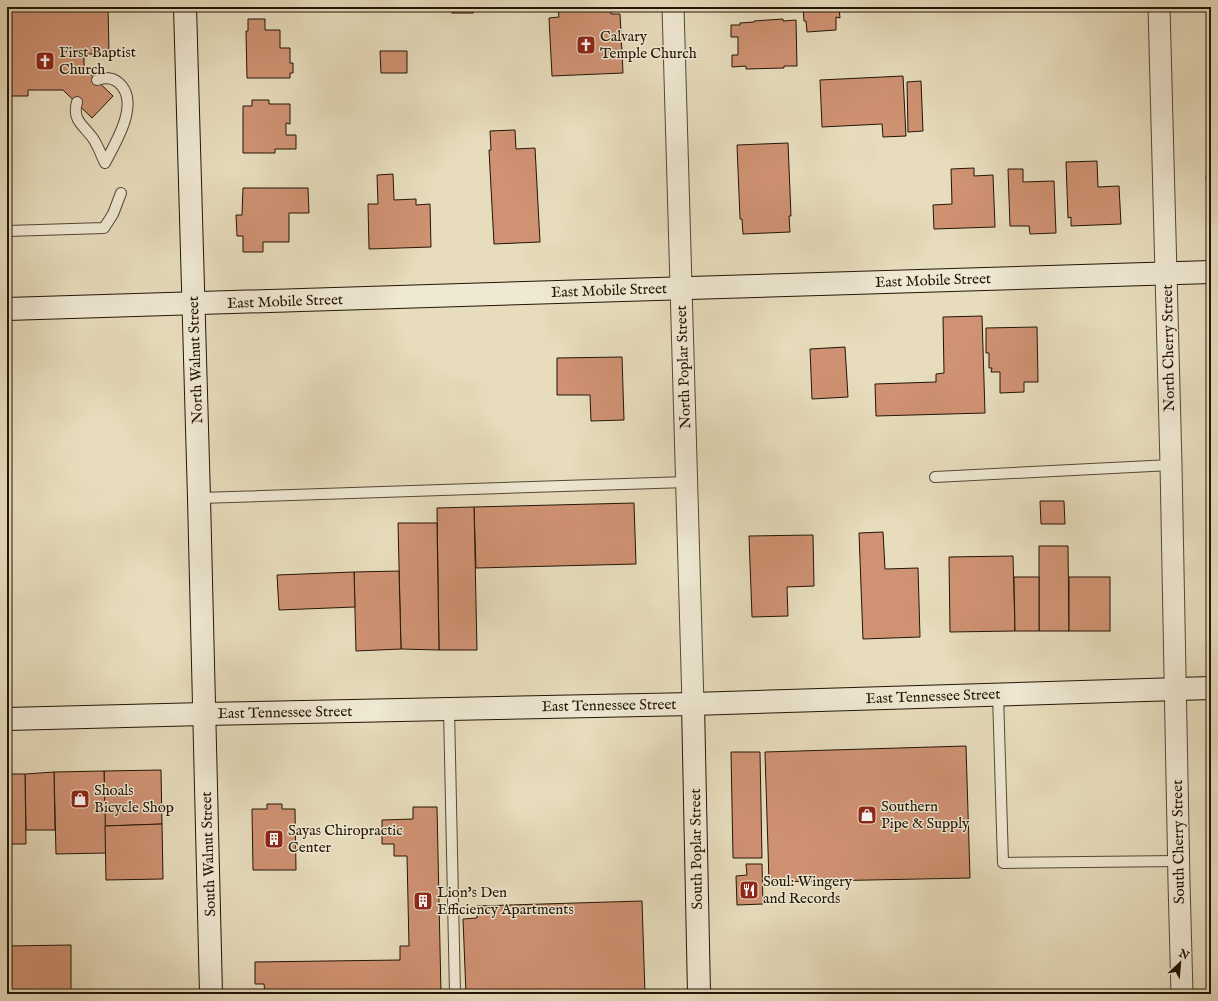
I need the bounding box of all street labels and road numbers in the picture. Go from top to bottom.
street label: East Mobile Street [875,269,991,292]
street label: East Mobile Street [551,279,667,302]
street label: North Cherry Street [1158,284,1179,412]
street label: East Mobile Street [227,290,343,313]
street label: North Walnut Street [184,296,207,424]
street label: North Poplar Street [672,305,695,429]
street label: East Tennessee Street [865,685,1001,708]
street label: East Tennessee Street [541,695,677,716]
street label: East Tennessee Street [217,702,353,723]
street label: South Cherry Street [1168,780,1189,904]
street label: South Poplar Street [686,788,707,910]
street label: South Walnut Street [197,791,220,917]

